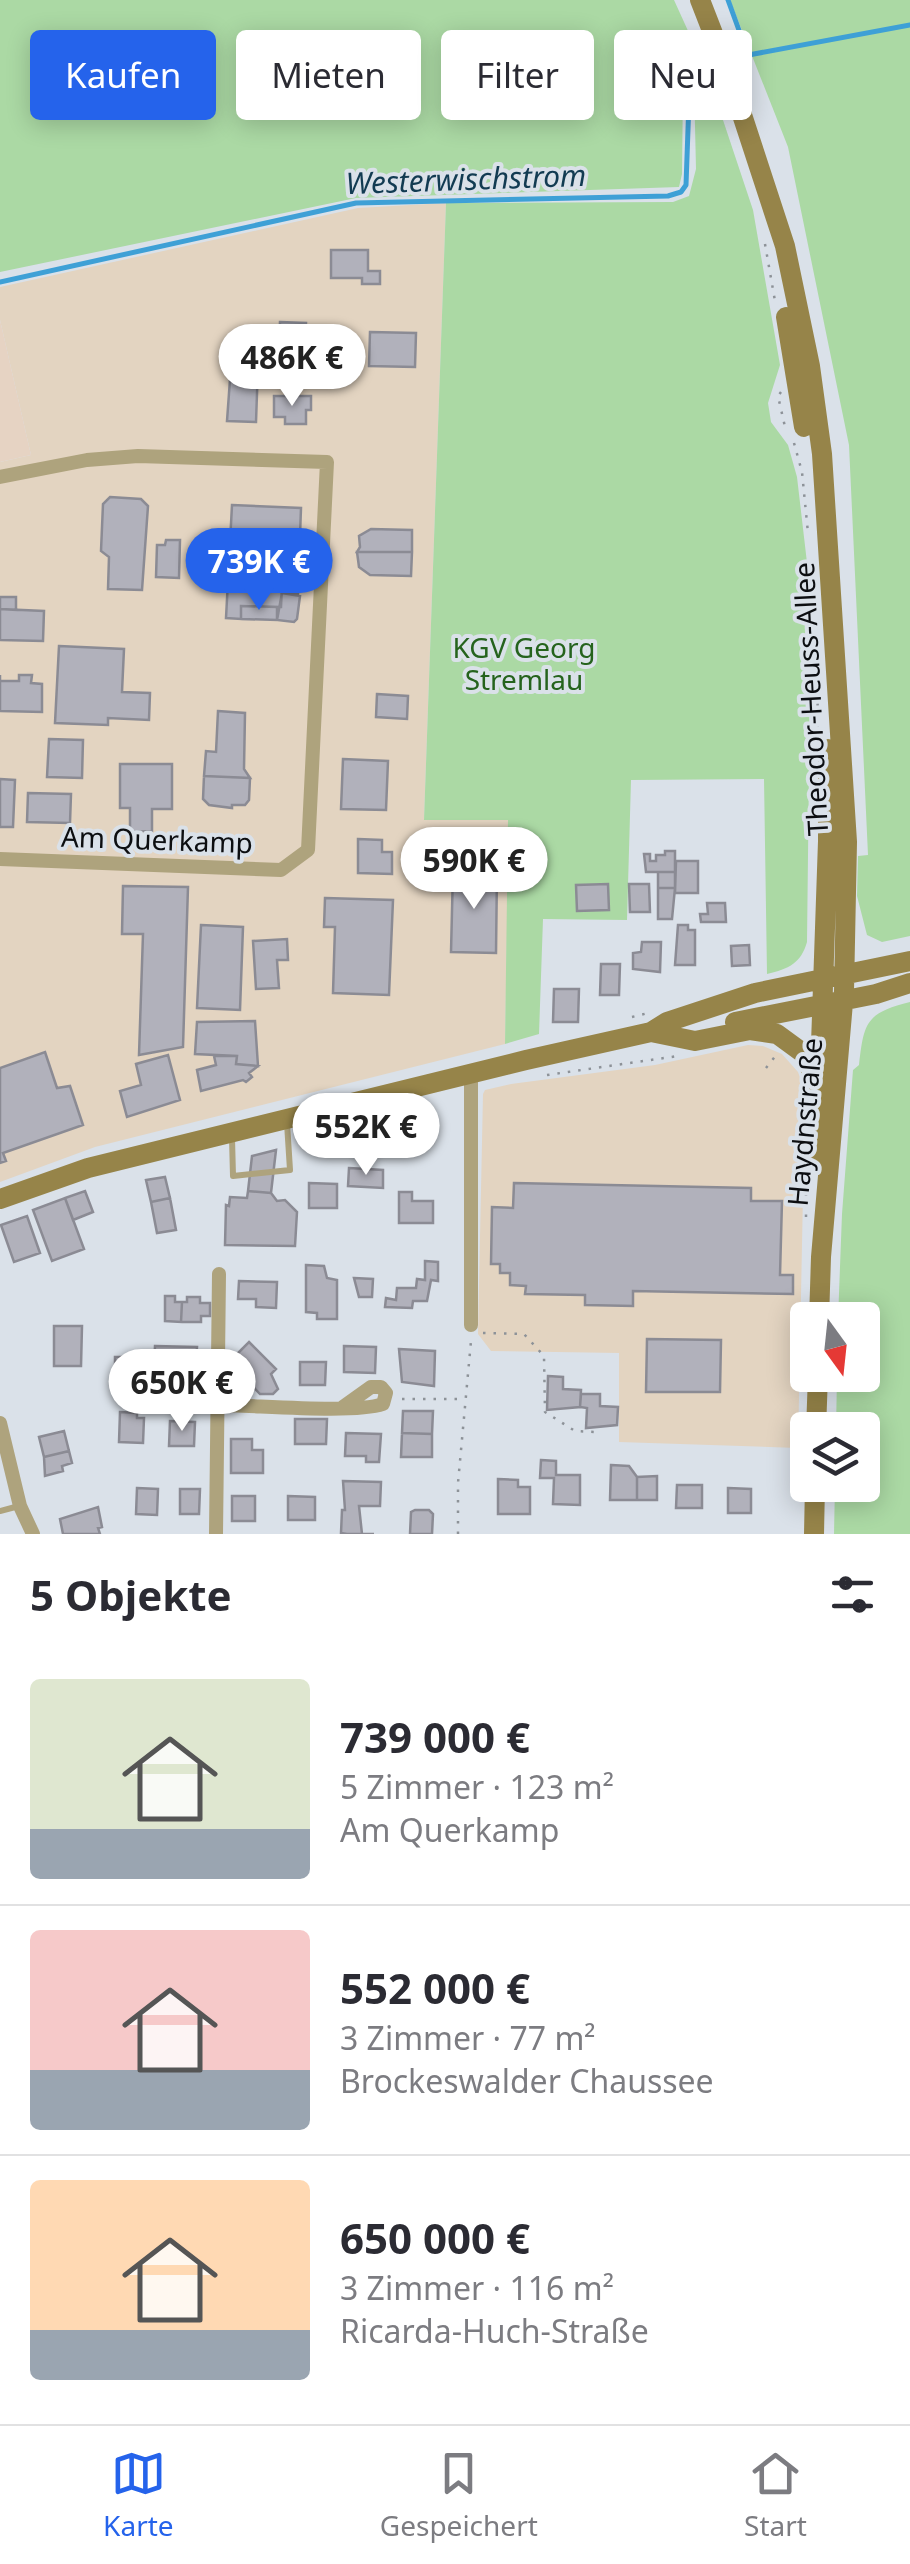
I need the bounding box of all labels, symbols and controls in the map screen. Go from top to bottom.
chip: Kaufen [30,30,216,120]
chip: Mieten [236,30,421,120]
chip: Filter [441,30,594,120]
chip: Neu [614,30,752,120]
water label: Westerwischstrom [345,154,587,203]
pin: 486K € [211,324,373,409]
text: 486K € [241,335,343,378]
pin: 739K € [178,528,340,613]
text: 739K € [208,539,310,582]
street label: Theodor-Heuss-Allee [784,561,836,837]
park label: KGV Georg Stremlau [453,628,595,698]
street label: Am Querkamp [60,817,254,861]
pin: 590K € [393,827,555,912]
text: 590K € [423,838,525,881]
street label: Haydnstraße [778,1036,830,1208]
pin: 552K € [285,1093,447,1178]
text: 552K € [315,1104,417,1147]
north arrow [790,1302,880,1392]
map controls [790,1302,880,1502]
pin: 650K € [101,1349,263,1434]
text: 650K € [131,1360,233,1403]
button: layers [790,1412,880,1502]
text: 5 Objekte [30,1566,232,1623]
icon: filters [825,1567,880,1622]
text: 739 000 € [340,1708,530,1765]
icon: home [110,1719,230,1839]
text: 5 Zimmer · 123 m² [340,1765,614,1808]
text: Am Querkamp [340,1808,559,1851]
text: 552 000 € [340,1959,530,2016]
icon: home [110,1970,230,2090]
text: 3 Zimmer · 77 m² [340,2016,596,2059]
text: Brockeswalder Chaussee [340,2059,714,2102]
text: 650 000 € [340,2209,530,2266]
icon: home [110,2220,230,2340]
text: 3 Zimmer · 116 m² [340,2266,614,2309]
text: Ricarda-Huch-Straße [340,2309,649,2352]
tab: Karte [103,2446,174,2544]
tab: Gespeichert [380,2446,538,2544]
tab: Start [744,2446,807,2544]

